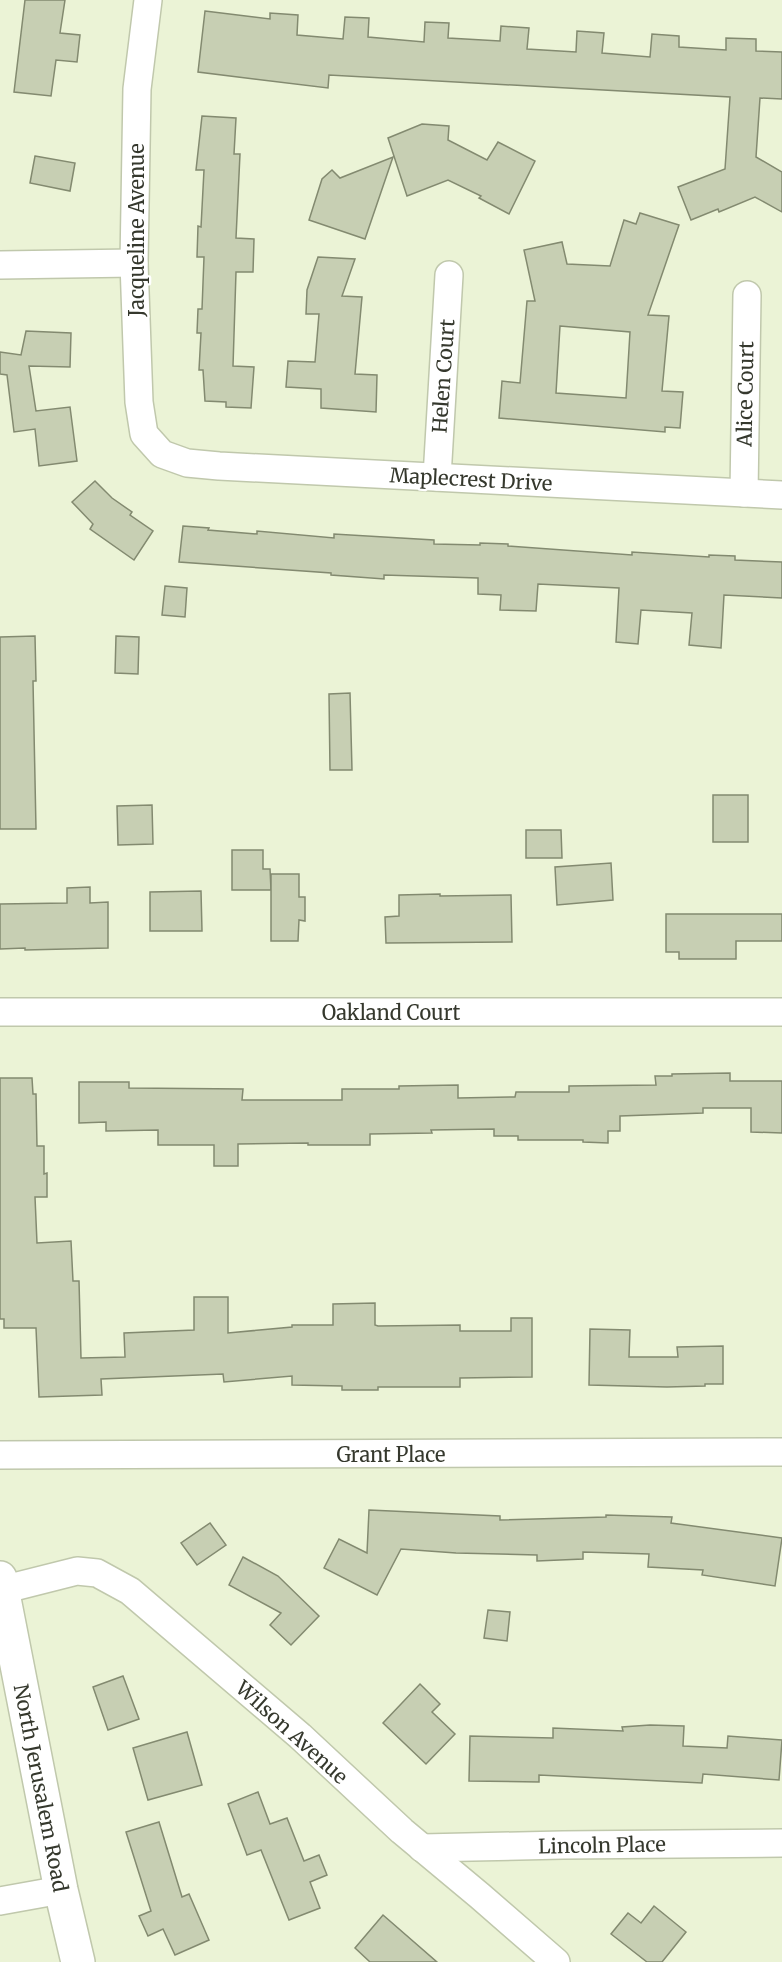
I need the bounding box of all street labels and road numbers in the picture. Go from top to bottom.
street label: Jacqueline Avenue [124,143,149,318]
street label: Helen Court [427,318,459,434]
street label: Alice Court [732,341,758,448]
street label: Maplecrest Drive [389,462,553,496]
street label: Oakland Court [322,1000,461,1025]
street label: Grant Place [336,1442,446,1467]
street label: Wilson Avenue [230,1674,353,1789]
street label: North Jerusalem Road [9,1682,73,1894]
street label: Lincoln Place [538,1831,666,1859]

